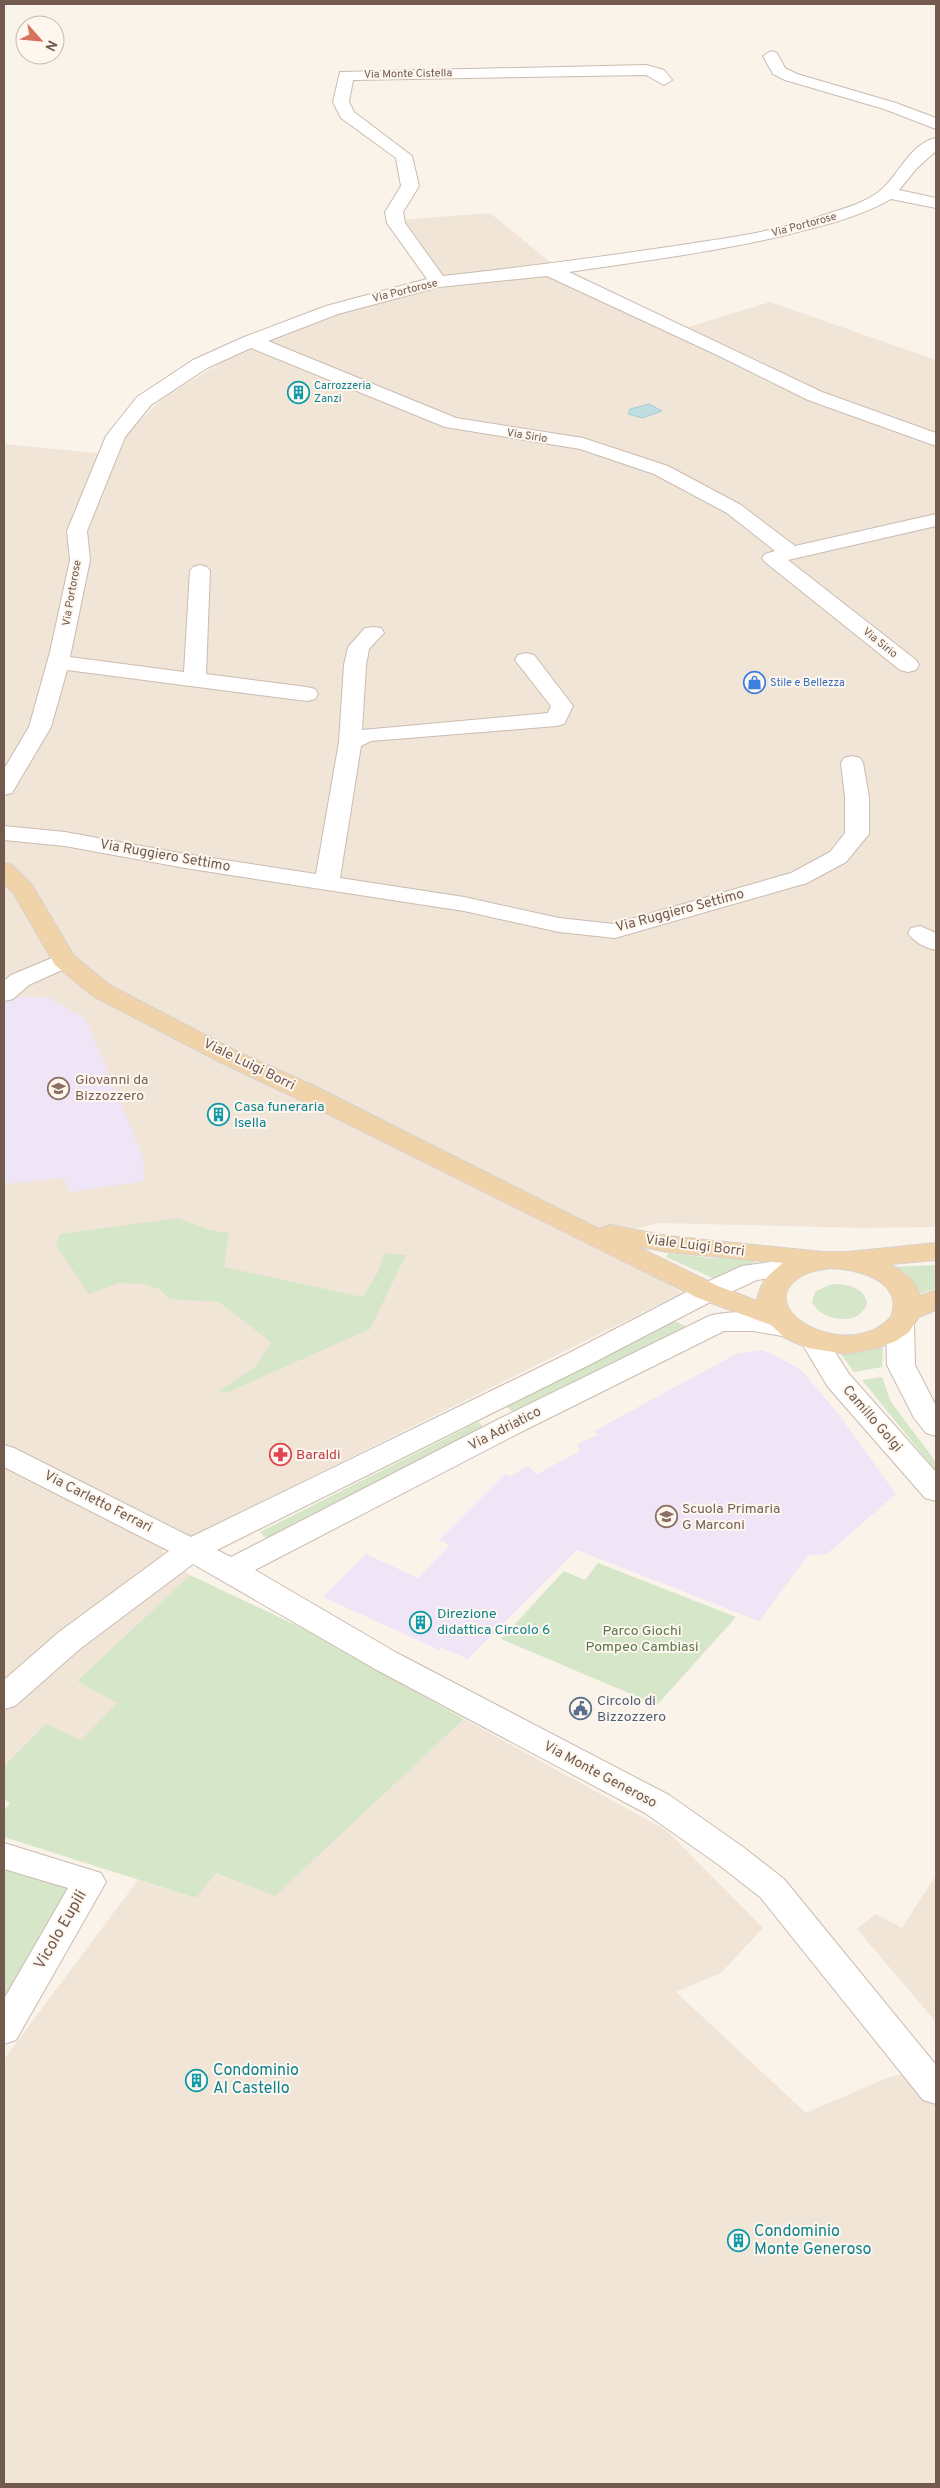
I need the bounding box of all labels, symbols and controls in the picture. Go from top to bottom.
north arrow [15,15,65,65]
text: N [40,37,60,54]
street label: Via Monte Cistella [364,66,452,82]
street label: Via Portorose [770,210,838,240]
street label: Via Portorose [371,276,439,306]
place label: Carrozzeria Zanzi [314,379,371,406]
building icon: Carrozzeria Zanzi [286,380,310,404]
street label: Via Sirio [506,426,548,446]
street label: Via Portorose [59,559,85,627]
street label: Via Sirio [860,625,900,661]
shop icon: Stile e Bellezza [742,671,766,695]
place label: Stile e Bellezza [770,676,845,690]
street label: Via Ruggiero Settimo [98,836,232,876]
street label: Via Ruggiero Settimo [614,886,746,936]
street label: Viale Luigi Borri [200,1035,298,1095]
place label: Giovanni da Bizzozzero [75,1072,148,1105]
school or university icon: Giovanni da Bizzozzero [47,1076,71,1100]
place label: Casa funeraria Isella [234,1099,325,1132]
building icon: Casa funeraria Isella [206,1103,230,1127]
street label: Viale Luigi Borri [644,1231,746,1261]
street label: Camillo Golgi [838,1382,906,1456]
street label: Via Adriatico [466,1403,544,1455]
pharmacy icon: Baraldi [268,1443,292,1467]
place label: Baraldi [296,1447,340,1464]
street label: Via Carletto Ferrari [41,1467,155,1537]
place label: Scuola Primaria G Marconi [682,1501,780,1534]
school or university icon: Scuola Primaria G Marconi [654,1505,678,1529]
place label: Direzione didattica Circolo 6 [437,1606,550,1639]
building icon: Direzione didattica Circolo 6 [409,1610,433,1634]
park label: Parco Giochi Pompeo Cambiasi [585,1623,699,1656]
place label: Circolo di Bizzozzero [597,1693,666,1726]
public building icon: Circolo di Bizzozzero [569,1697,593,1721]
street label: Via Monte Generoso [540,1738,660,1812]
street label: Vicolo Eupili [30,1887,92,1973]
place label: Condominio Al Castello [213,2061,299,2099]
building icon: Condominio Al Castello [185,2068,209,2092]
place label: Condominio Monte Generoso [754,2222,871,2260]
building icon: Condominio Monte Generoso [726,2229,750,2253]

